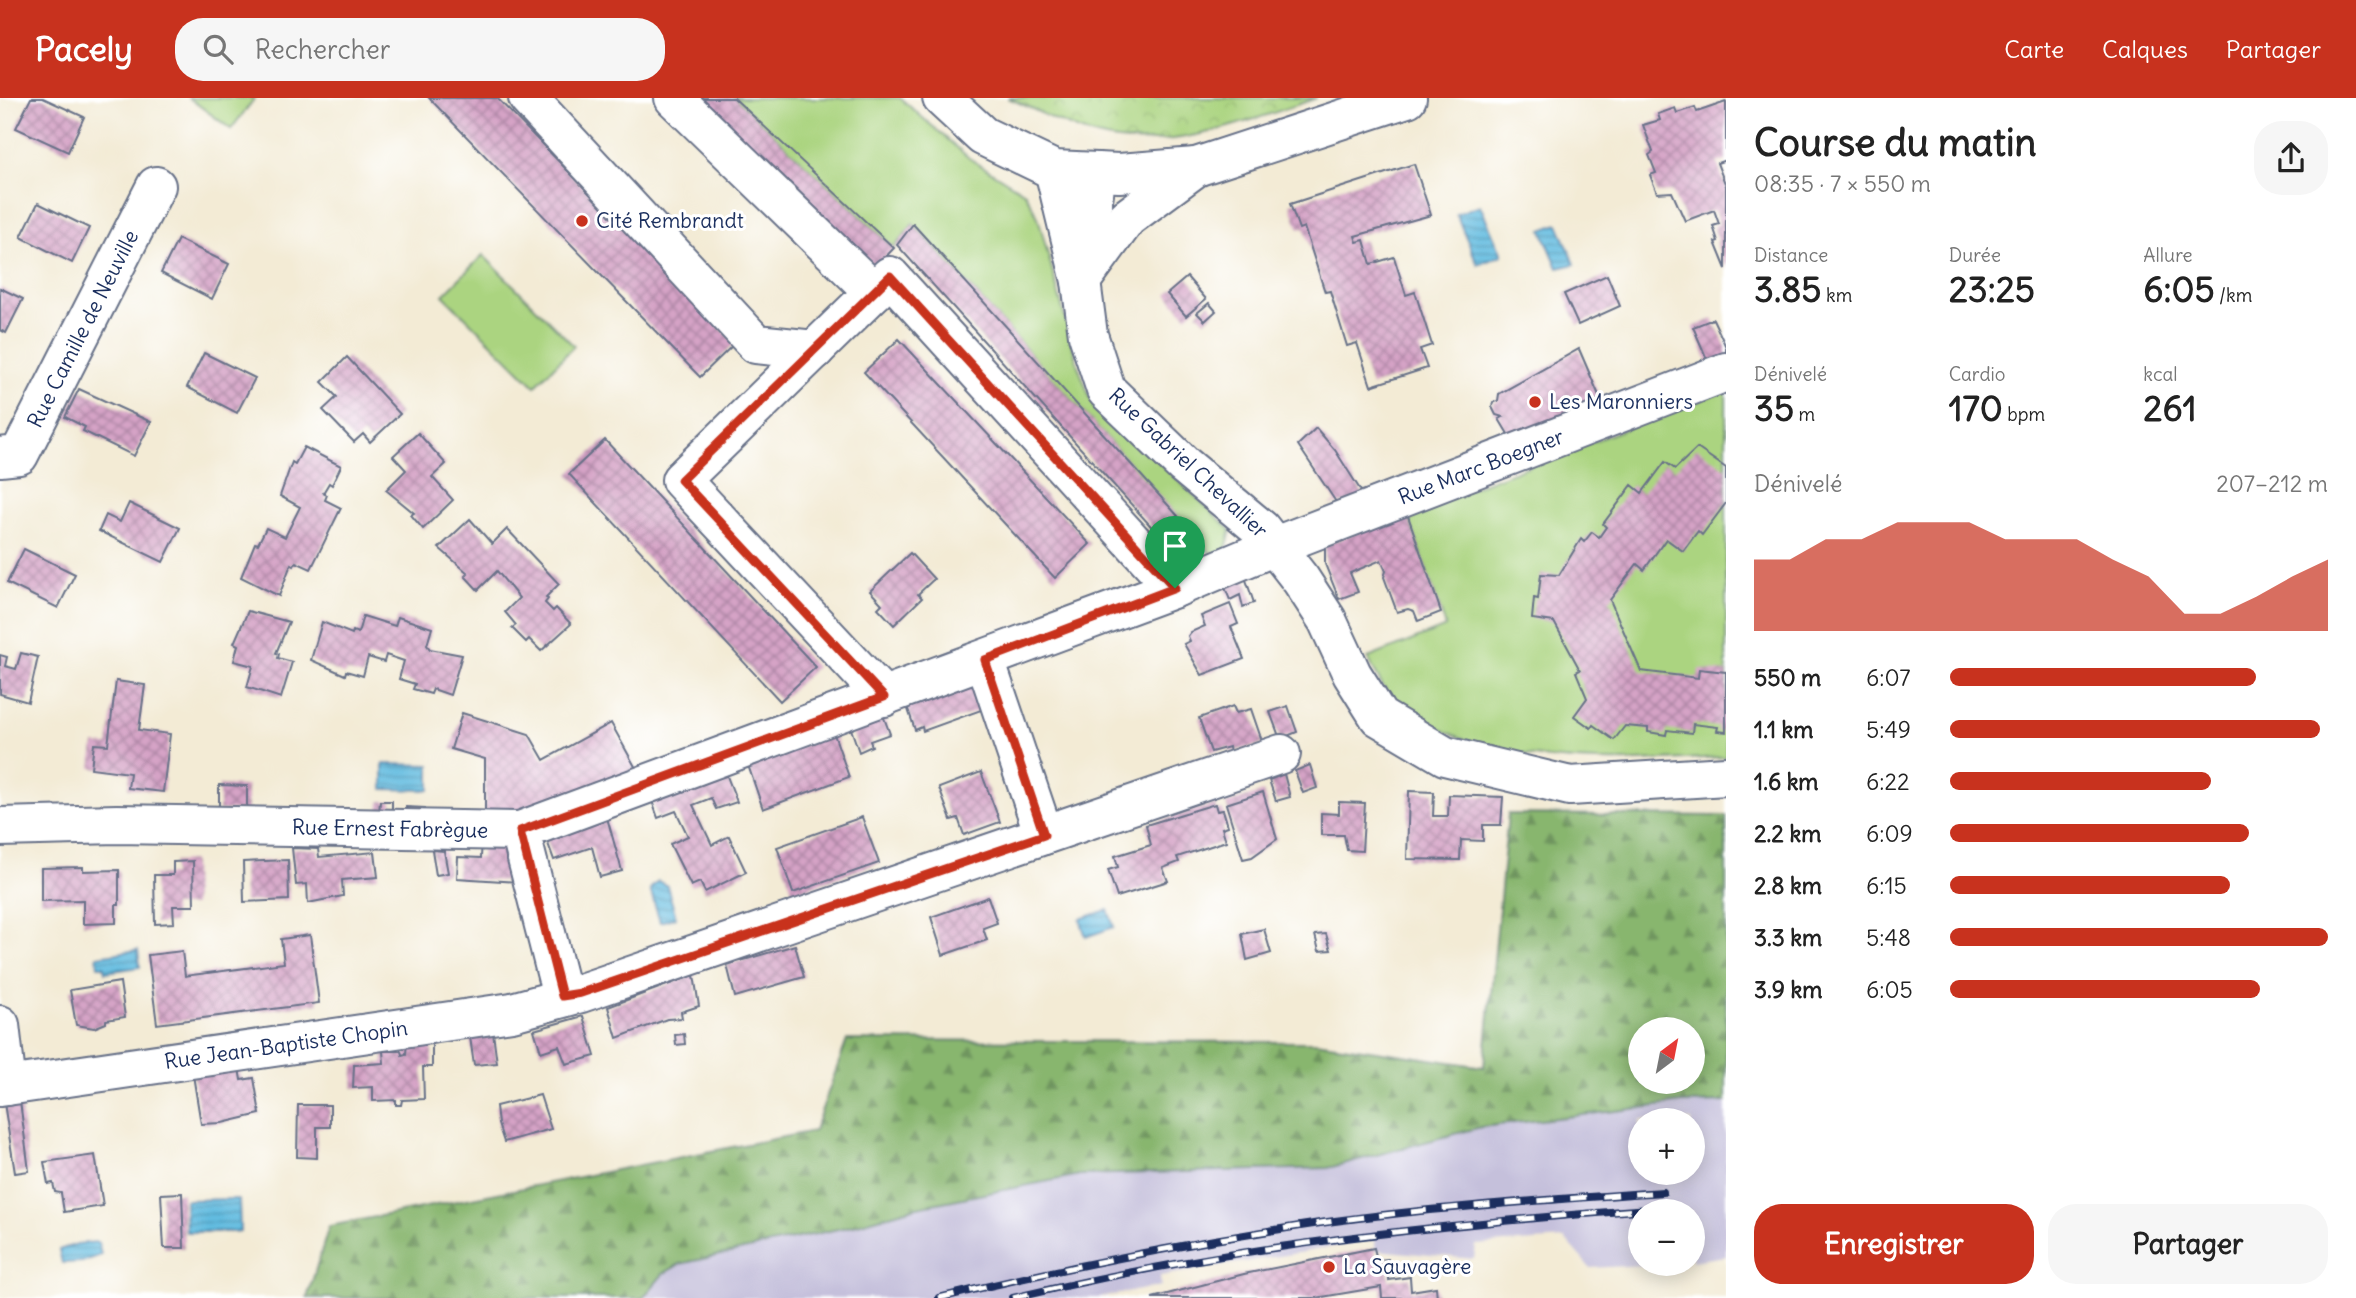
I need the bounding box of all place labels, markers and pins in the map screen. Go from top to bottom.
place label: Cité Rembrandt [596,207,744,234]
marker: Cité Rembrandt [574,213,590,229]
place label: Les Maronniers [1549,388,1693,415]
marker: Les Maronniers [1527,394,1543,410]
pin [1145,516,1205,588]
place label: La Sauvagère [1343,1253,1471,1280]
marker: La Sauvagère [1321,1259,1337,1275]

